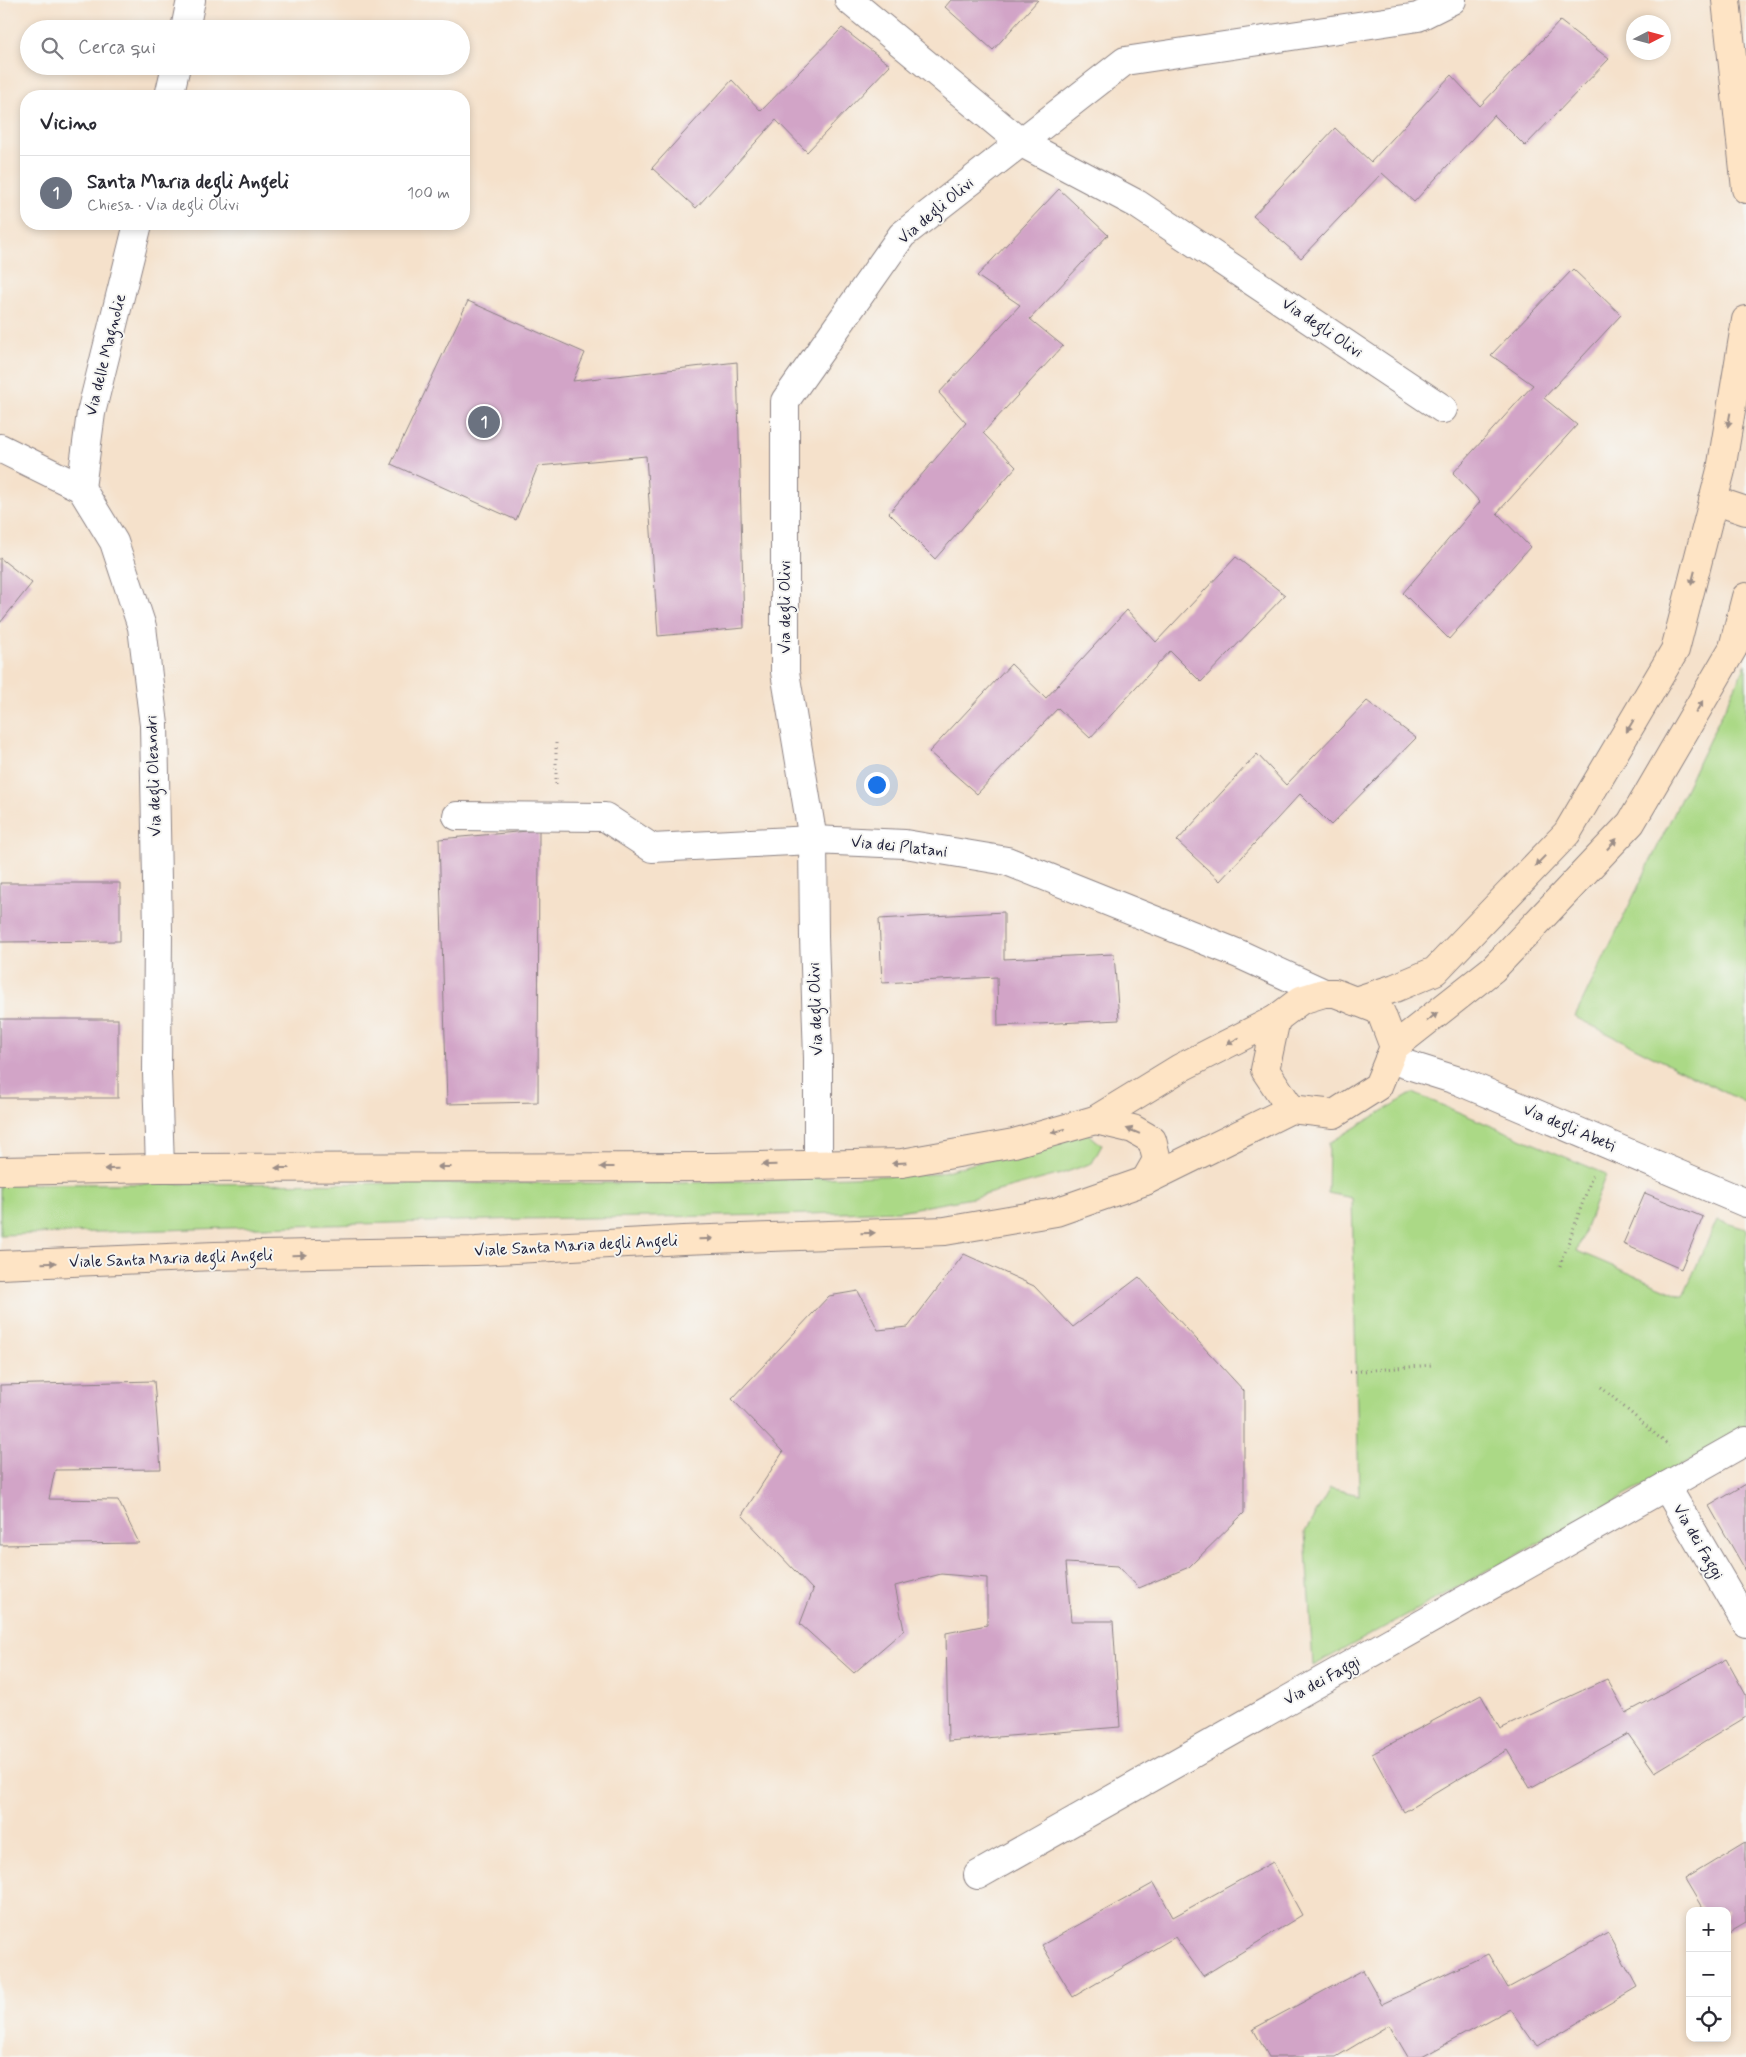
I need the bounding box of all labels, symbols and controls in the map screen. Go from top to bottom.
north arrow [1626,15,1671,60]
search box [20,20,470,75]
icon: search [38,34,66,62]
text: Cerca qui [78,35,156,60]
text: Vicino [40,109,97,137]
text: Santa Maria degli Angeli [87,170,289,195]
street label: Via degli Olivi [894,173,979,250]
text: 1 [52,183,60,204]
text: 100 m [407,183,450,204]
text: Chiesa · Via degli Olivi [87,195,239,216]
street label: Via delle Magnolie [81,292,132,418]
street label: Via degli Olivi [1277,293,1367,364]
pin: 1 [468,403,500,441]
one-way arrow [1725,412,1733,428]
street label: Via degli Olivi [775,560,797,654]
one-way arrow [1689,571,1697,586]
one-way arrow [1694,700,1703,714]
street label: Via degli Oleandri [141,715,168,837]
one-way arrow [1625,720,1634,733]
your location [864,772,890,798]
street label: Via dei Platani [850,832,948,863]
one-way arrow [1606,838,1618,850]
one-way arrow [1534,855,1546,867]
street label: Via degli Olivi [804,962,829,1056]
one-way arrow [1425,1011,1438,1022]
one-way arrow [1225,1037,1240,1045]
street label: Via degli Abeti [1519,1099,1618,1158]
one-way arrow [1126,1126,1140,1134]
one-way arrow [1050,1127,1065,1135]
one-way arrow [890,1159,906,1167]
one-way arrow [761,1162,777,1170]
one-way arrow [436,1163,452,1171]
one-way arrow [598,1163,614,1171]
one-way arrow [273,1164,289,1172]
one-way arrow [103,1165,119,1173]
one-way arrow [860,1229,876,1237]
street label: Viale Santa Maria degli Angeli [474,1230,678,1263]
one-way arrow [698,1235,714,1243]
street label: Viale Santa Maria degli Angeli [69,1245,273,1274]
one-way arrow [291,1250,307,1258]
one-way arrow [41,1259,57,1267]
street label: Via dei Faggi [1667,1500,1728,1584]
street label: Via dei Faggi [1280,1651,1364,1711]
map controls [1686,1907,1731,2042]
button: + [1686,1907,1731,1952]
button: − [1686,1952,1731,1997]
button: locate [1686,1997,1731,2042]

